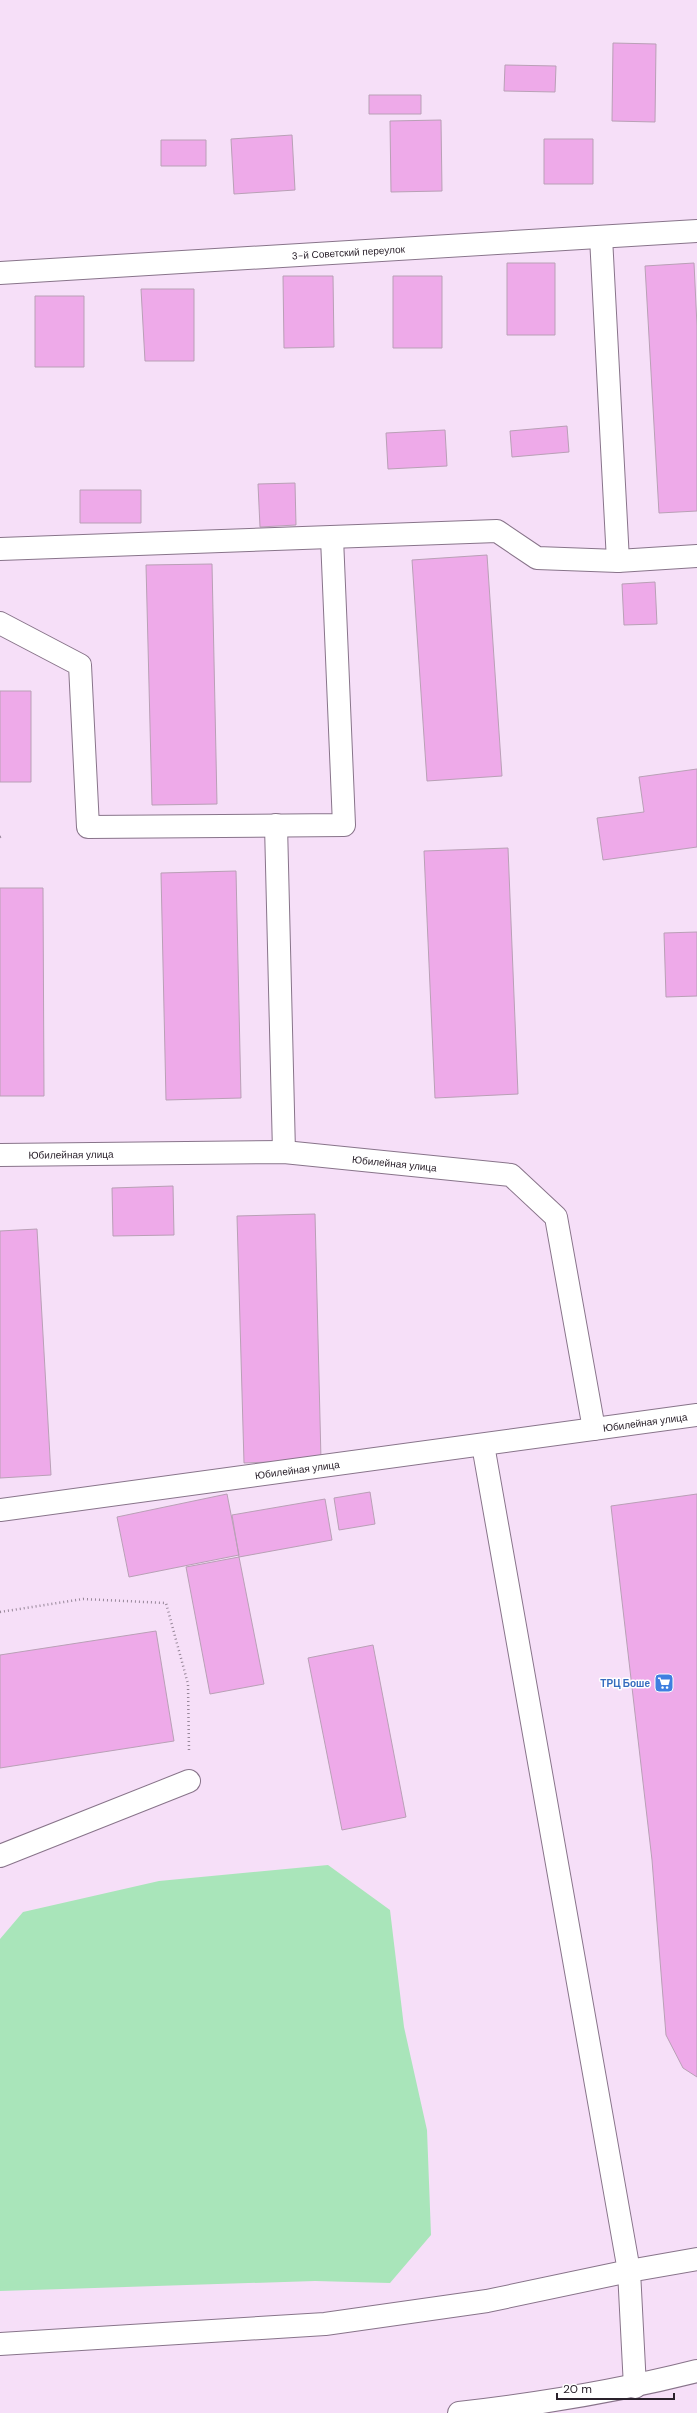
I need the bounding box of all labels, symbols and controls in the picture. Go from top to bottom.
street label: 3-й Советский переулок [292,243,406,262]
street label: Юбилейная улица [28,1148,114,1162]
street label: Юбилейная улица [351,1153,438,1174]
street label: Юбилейная улица [602,1410,689,1435]
street label: Юбилейная улица [254,1458,341,1482]
supermarket icon: ТРЦ Боше [653,1672,675,1694]
place label: ТРЦ Боше [600,1677,650,1690]
scale bar [557,2375,674,2401]
text: 20 m [563,2381,592,2397]

